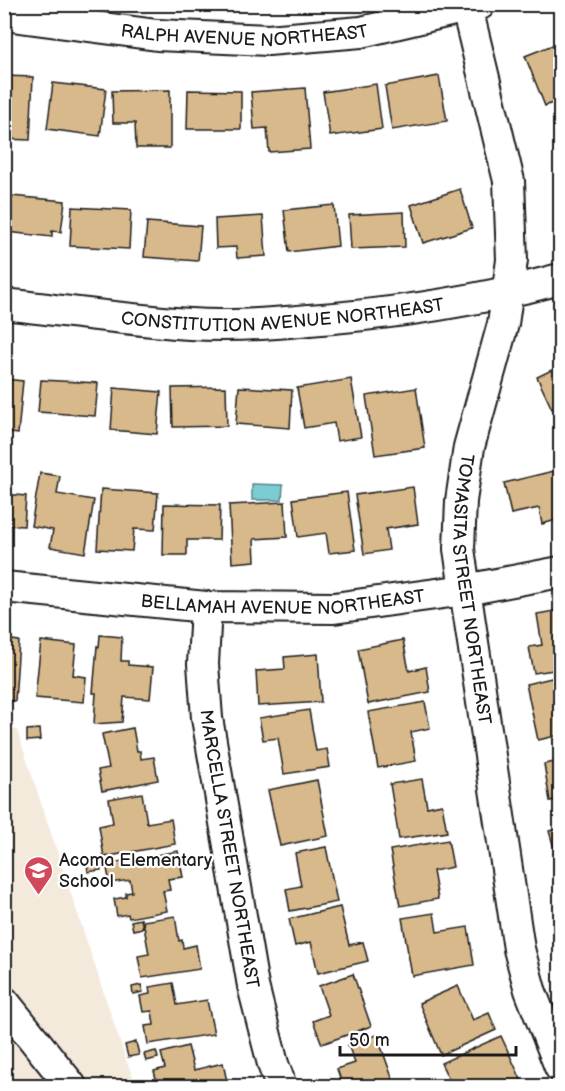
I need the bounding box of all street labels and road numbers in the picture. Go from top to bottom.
street label: RALPH AVENUE NORTHEAST [120,20,371,51]
street label: CONSTITUTION AVENUE NORTHEAST [120,294,446,336]
street label: TOMASITA STREET NORTHEAST [448,452,496,726]
street label: BELLAMAH AVENUE NORTHEAST [140,585,426,619]
street label: MARCELLA STREET NORTHEAST [196,709,264,990]

